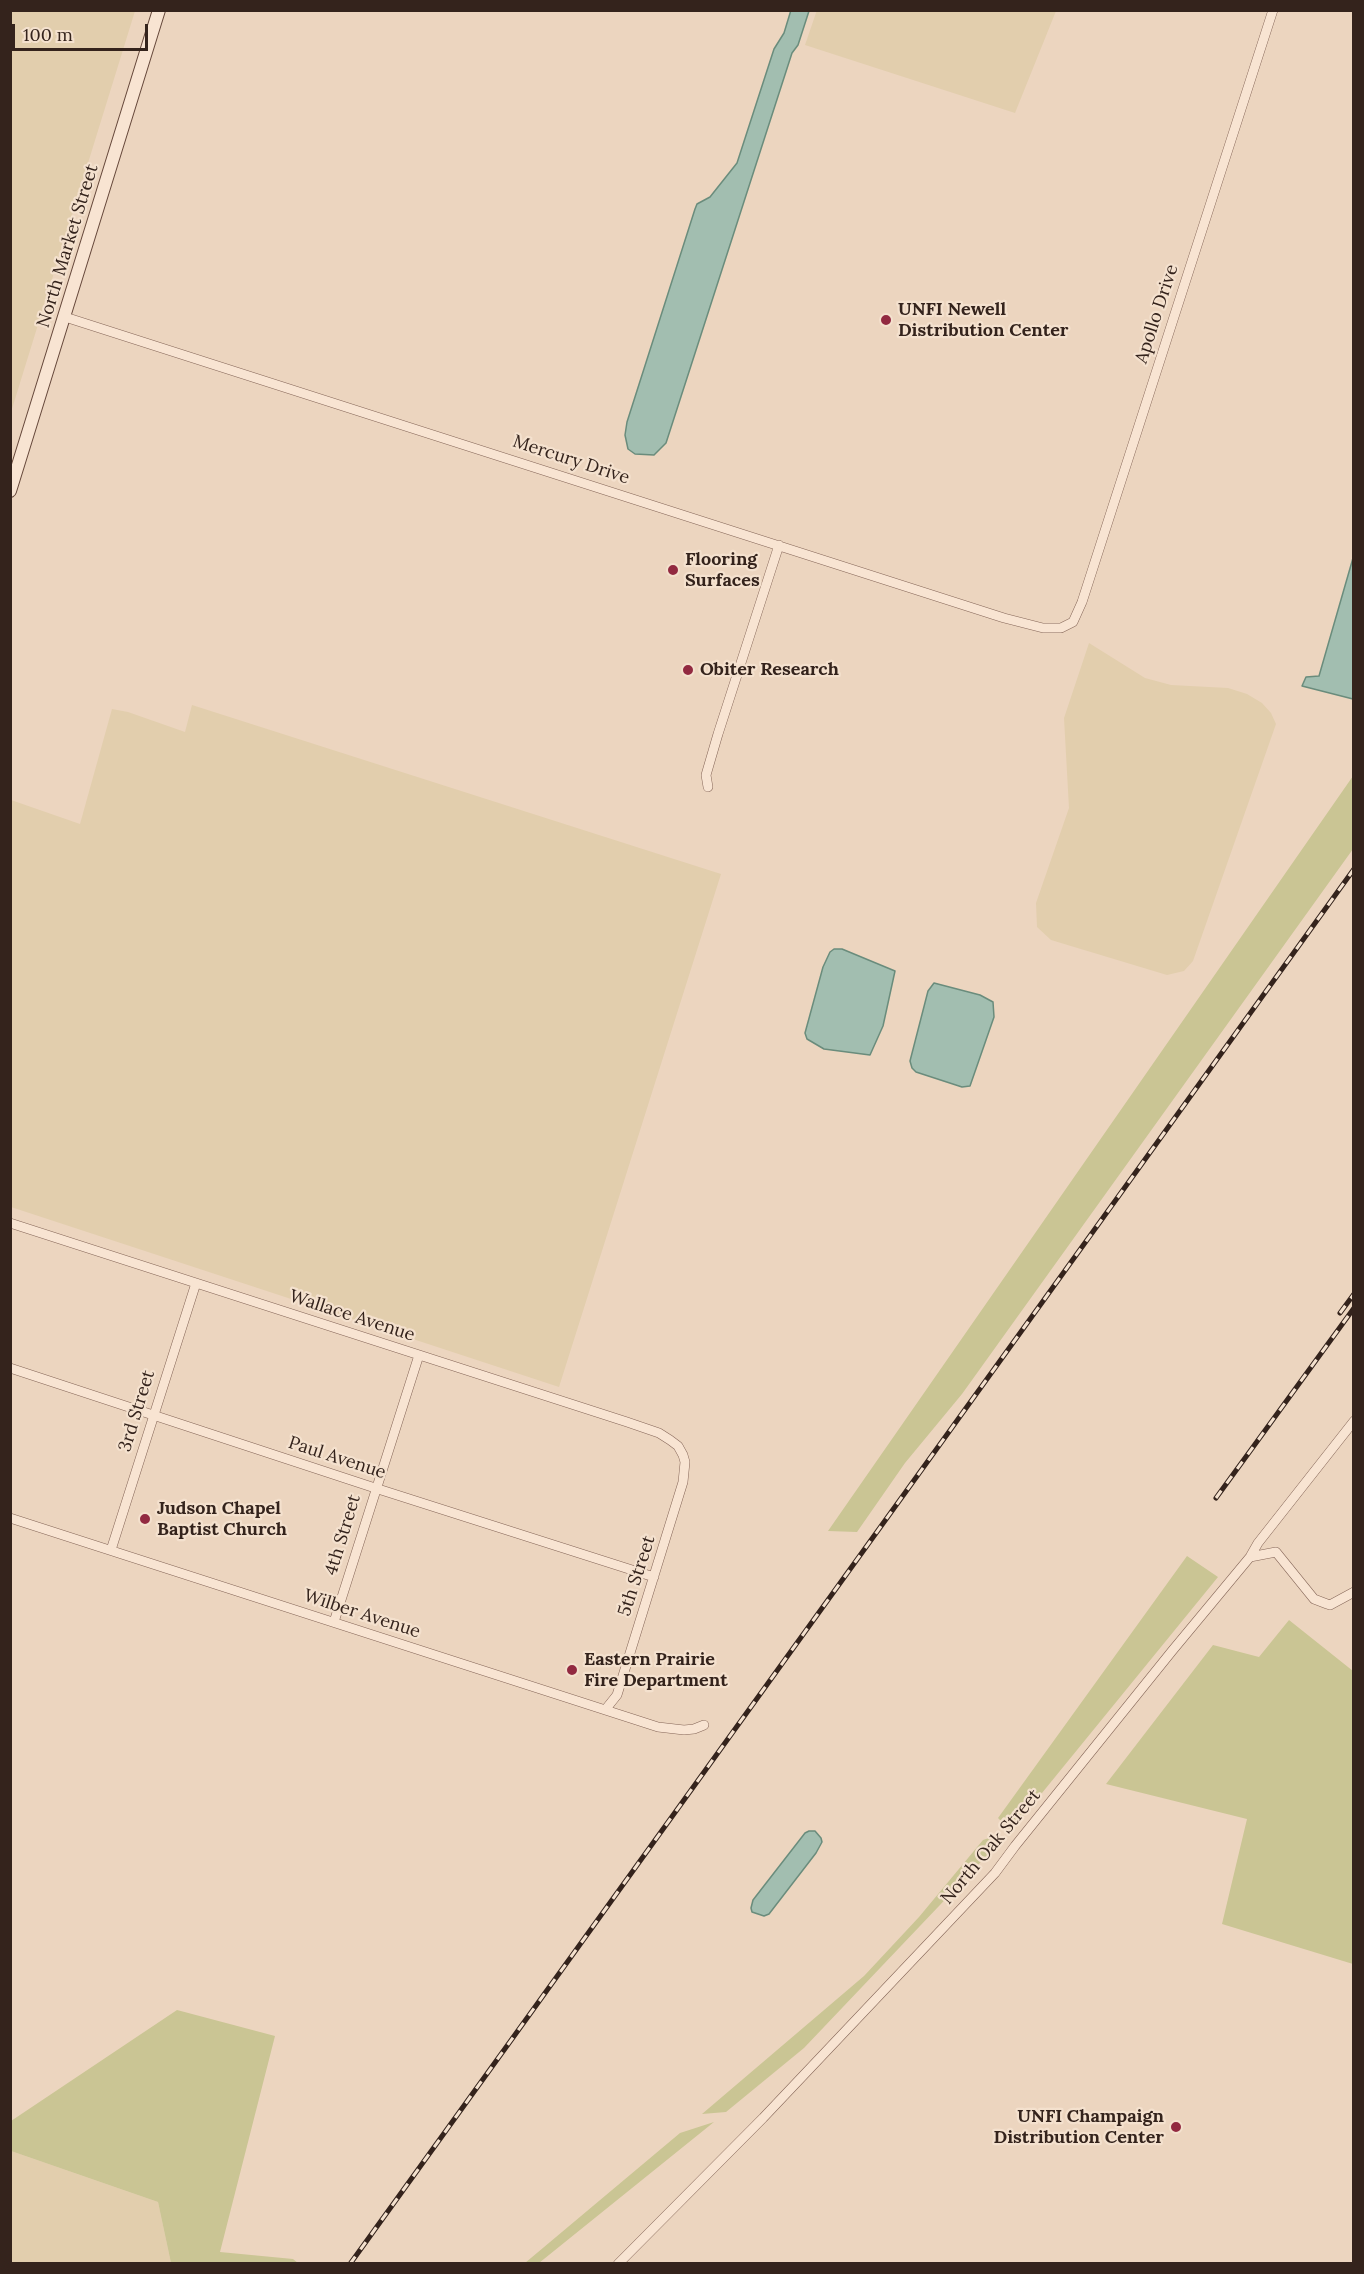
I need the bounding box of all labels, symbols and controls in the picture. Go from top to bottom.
scale bar [15,12,152,50]
text: 100 m [23,23,73,46]
street label: North Market Street [33,162,103,330]
street label: Apollo Drive [1131,262,1183,366]
place label: UNFI Newell Distribution Center [898,299,1068,342]
marker: UNFI Newell Distribution Center [879,313,893,327]
street label: Mercury Drive [510,431,632,489]
place label: Flooring Surfaces [685,549,760,592]
marker: Flooring Surfaces [666,563,680,577]
place label: Obiter Research [700,659,839,681]
marker: Obiter Research [681,663,695,677]
street label: Wallace Avenue [287,1286,417,1346]
street label: 3rd Street [114,1368,160,1454]
street label: Paul Avenue [285,1432,389,1484]
street label: 4th Street [320,1492,366,1578]
place label: Judson Chapel Baptist Church [157,1498,287,1540]
marker: Judson Chapel Baptist Church [138,1512,152,1526]
street label: 5th Street [614,1533,660,1619]
street label: Wilber Avenue [301,1585,423,1643]
place label: Eastern Prairie Fire Department [584,1649,728,1692]
marker: Eastern Prairie Fire Department [565,1663,579,1677]
street label: North Oak Street [937,1785,1045,1909]
place label: UNFI Champaign Distribution Center [994,2106,1164,2148]
marker: UNFI Champaign Distribution Center [1169,2120,1183,2134]

